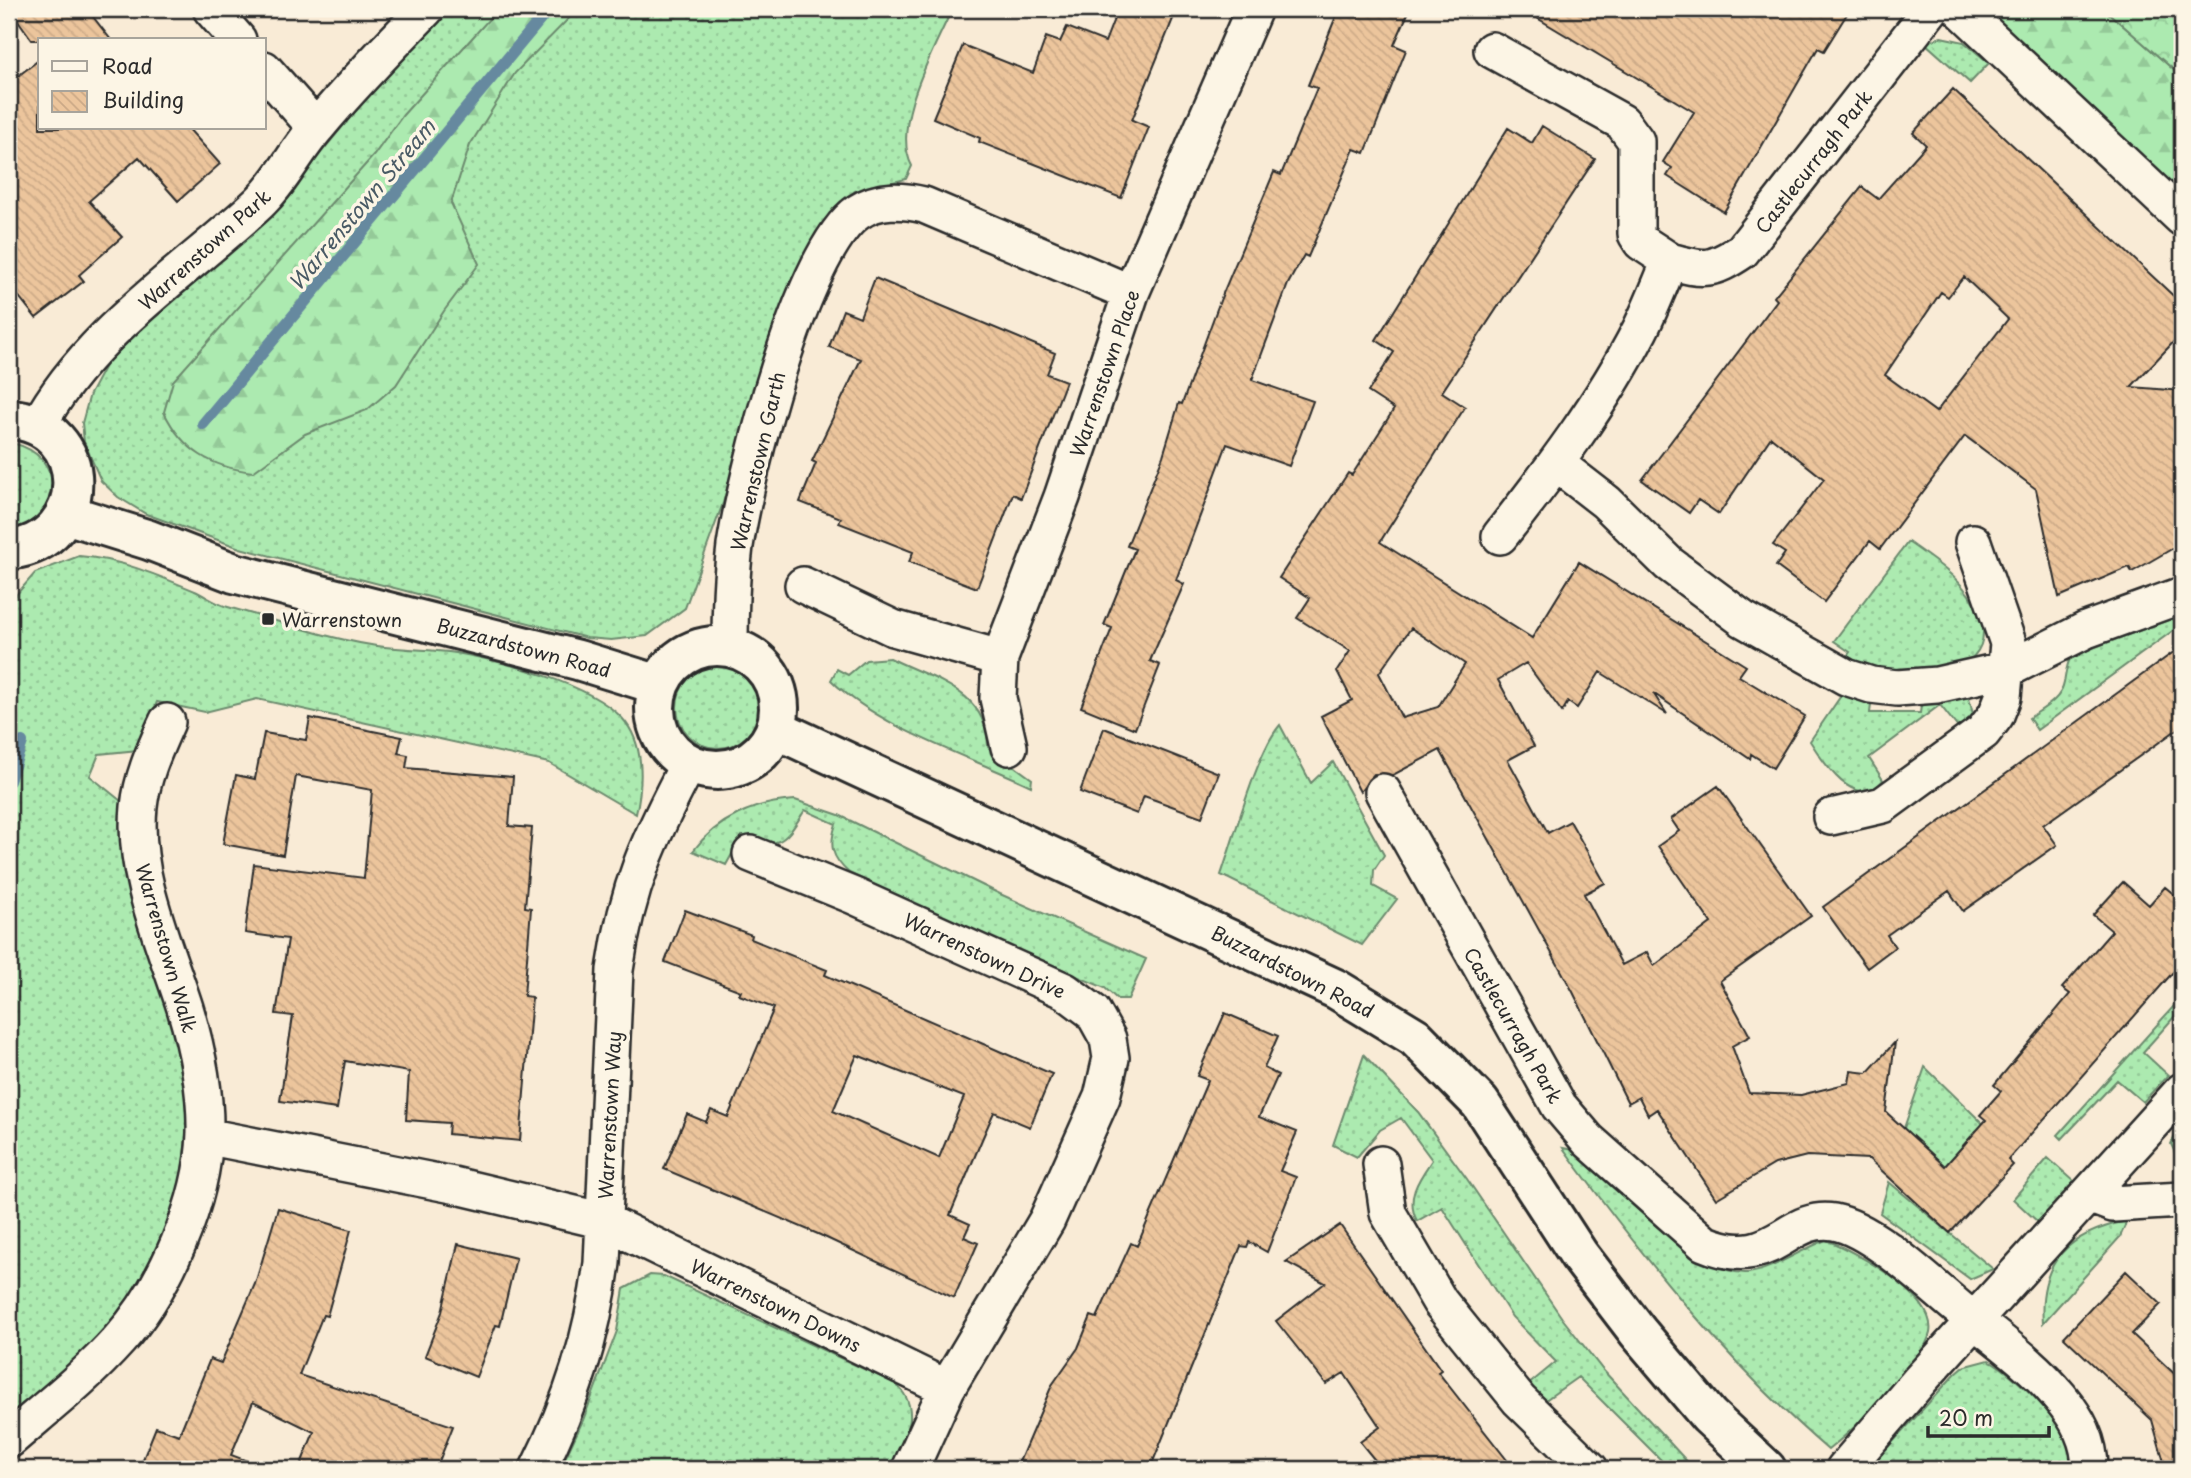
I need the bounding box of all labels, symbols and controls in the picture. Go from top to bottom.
legend [38,38,266,130]
text: Road [102,49,153,81]
text: Building [102,83,184,115]
street label: Castlecurragh Park [1748,83,1878,239]
water label: Warrenstown Stream [280,111,443,297]
street label: Warrenstown Park [132,182,277,316]
street label: Warrenstown Place [1062,286,1146,460]
street label: Warrenstown Garth [723,369,791,553]
place label: Warrenstown [282,605,402,633]
street label: Buzzardstown Road [434,610,614,684]
marker: Warrenstown [260,611,276,627]
street label: Warrenstown Walk [129,860,205,1036]
street label: Warrenstown Drive [900,905,1070,1005]
street label: Buzzardstown Road [1207,918,1379,1024]
street label: Castlecurragh Park [1458,942,1570,1109]
street label: Warrenstown Way [591,1030,627,1200]
street label: Warrenstown Downs [686,1252,866,1358]
scale bar [1928,1394,2049,1438]
text: 20 m [1939,1401,1993,1433]

